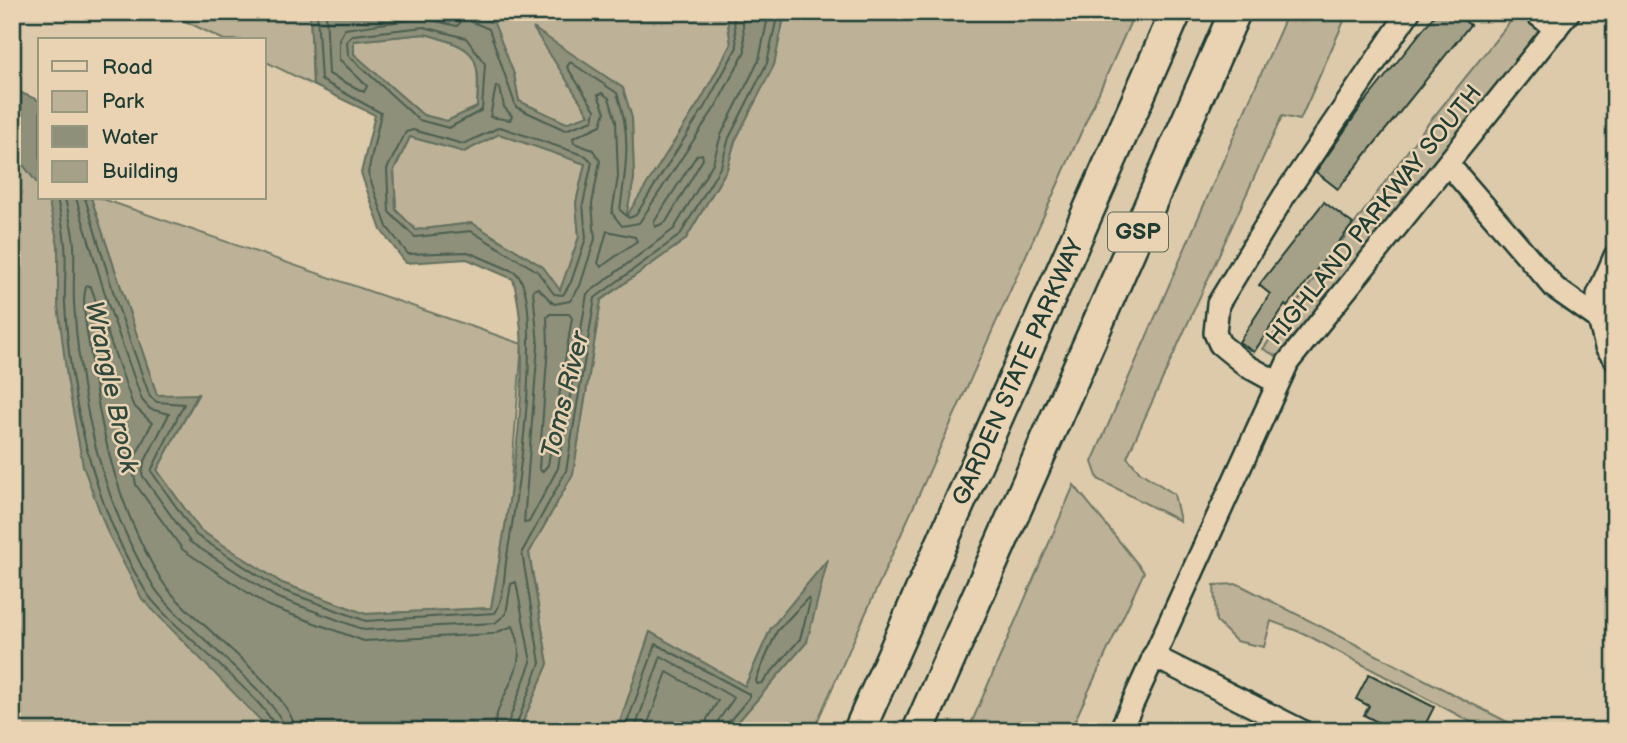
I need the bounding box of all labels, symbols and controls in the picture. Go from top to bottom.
legend [38,38,266,200]
text: Road [102,55,153,80]
street label: HIGHLAND PARKWAY SOUTH [1260,79,1488,351]
text: Park [102,89,145,114]
text: Water [102,125,158,150]
text: Building [102,159,178,184]
road number: GSP [1108,213,1168,252]
street label: GARDEN STATE PARKWAY [946,233,1090,510]
water label: Wrangle Brook [78,298,145,477]
water label: Toms River [535,327,597,461]

